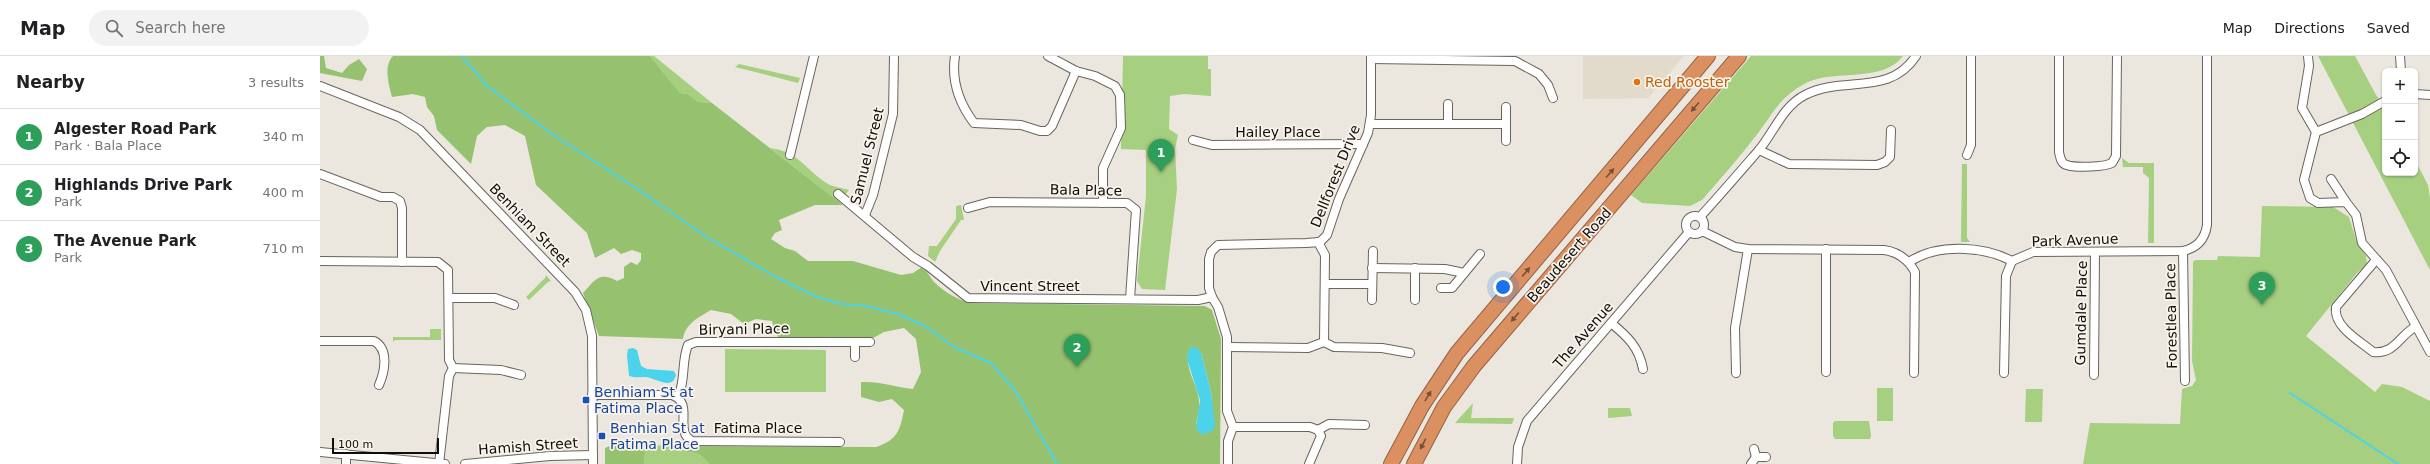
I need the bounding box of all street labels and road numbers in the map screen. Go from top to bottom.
street label: Samuel Street [847,105,887,206]
street label: Dellforest Drive [1307,122,1363,230]
street label: Hailey Place [1235,124,1321,140]
street label: Benhiam Street [486,180,574,270]
street label: Bala Place [1050,181,1122,199]
street label: Beaudesert Road [1524,205,1614,305]
street label: Park Avenue [2031,230,2119,250]
street label: Gumdale Place [2072,260,2090,366]
street label: Forestlea Place [2162,263,2180,369]
street label: Vincent Street [980,278,1080,294]
street label: The Avenue [1549,299,1616,372]
street label: Biryani Place [699,320,789,338]
street label: Fatima Place [714,420,802,436]
street label: Hamish Street [478,435,579,457]

